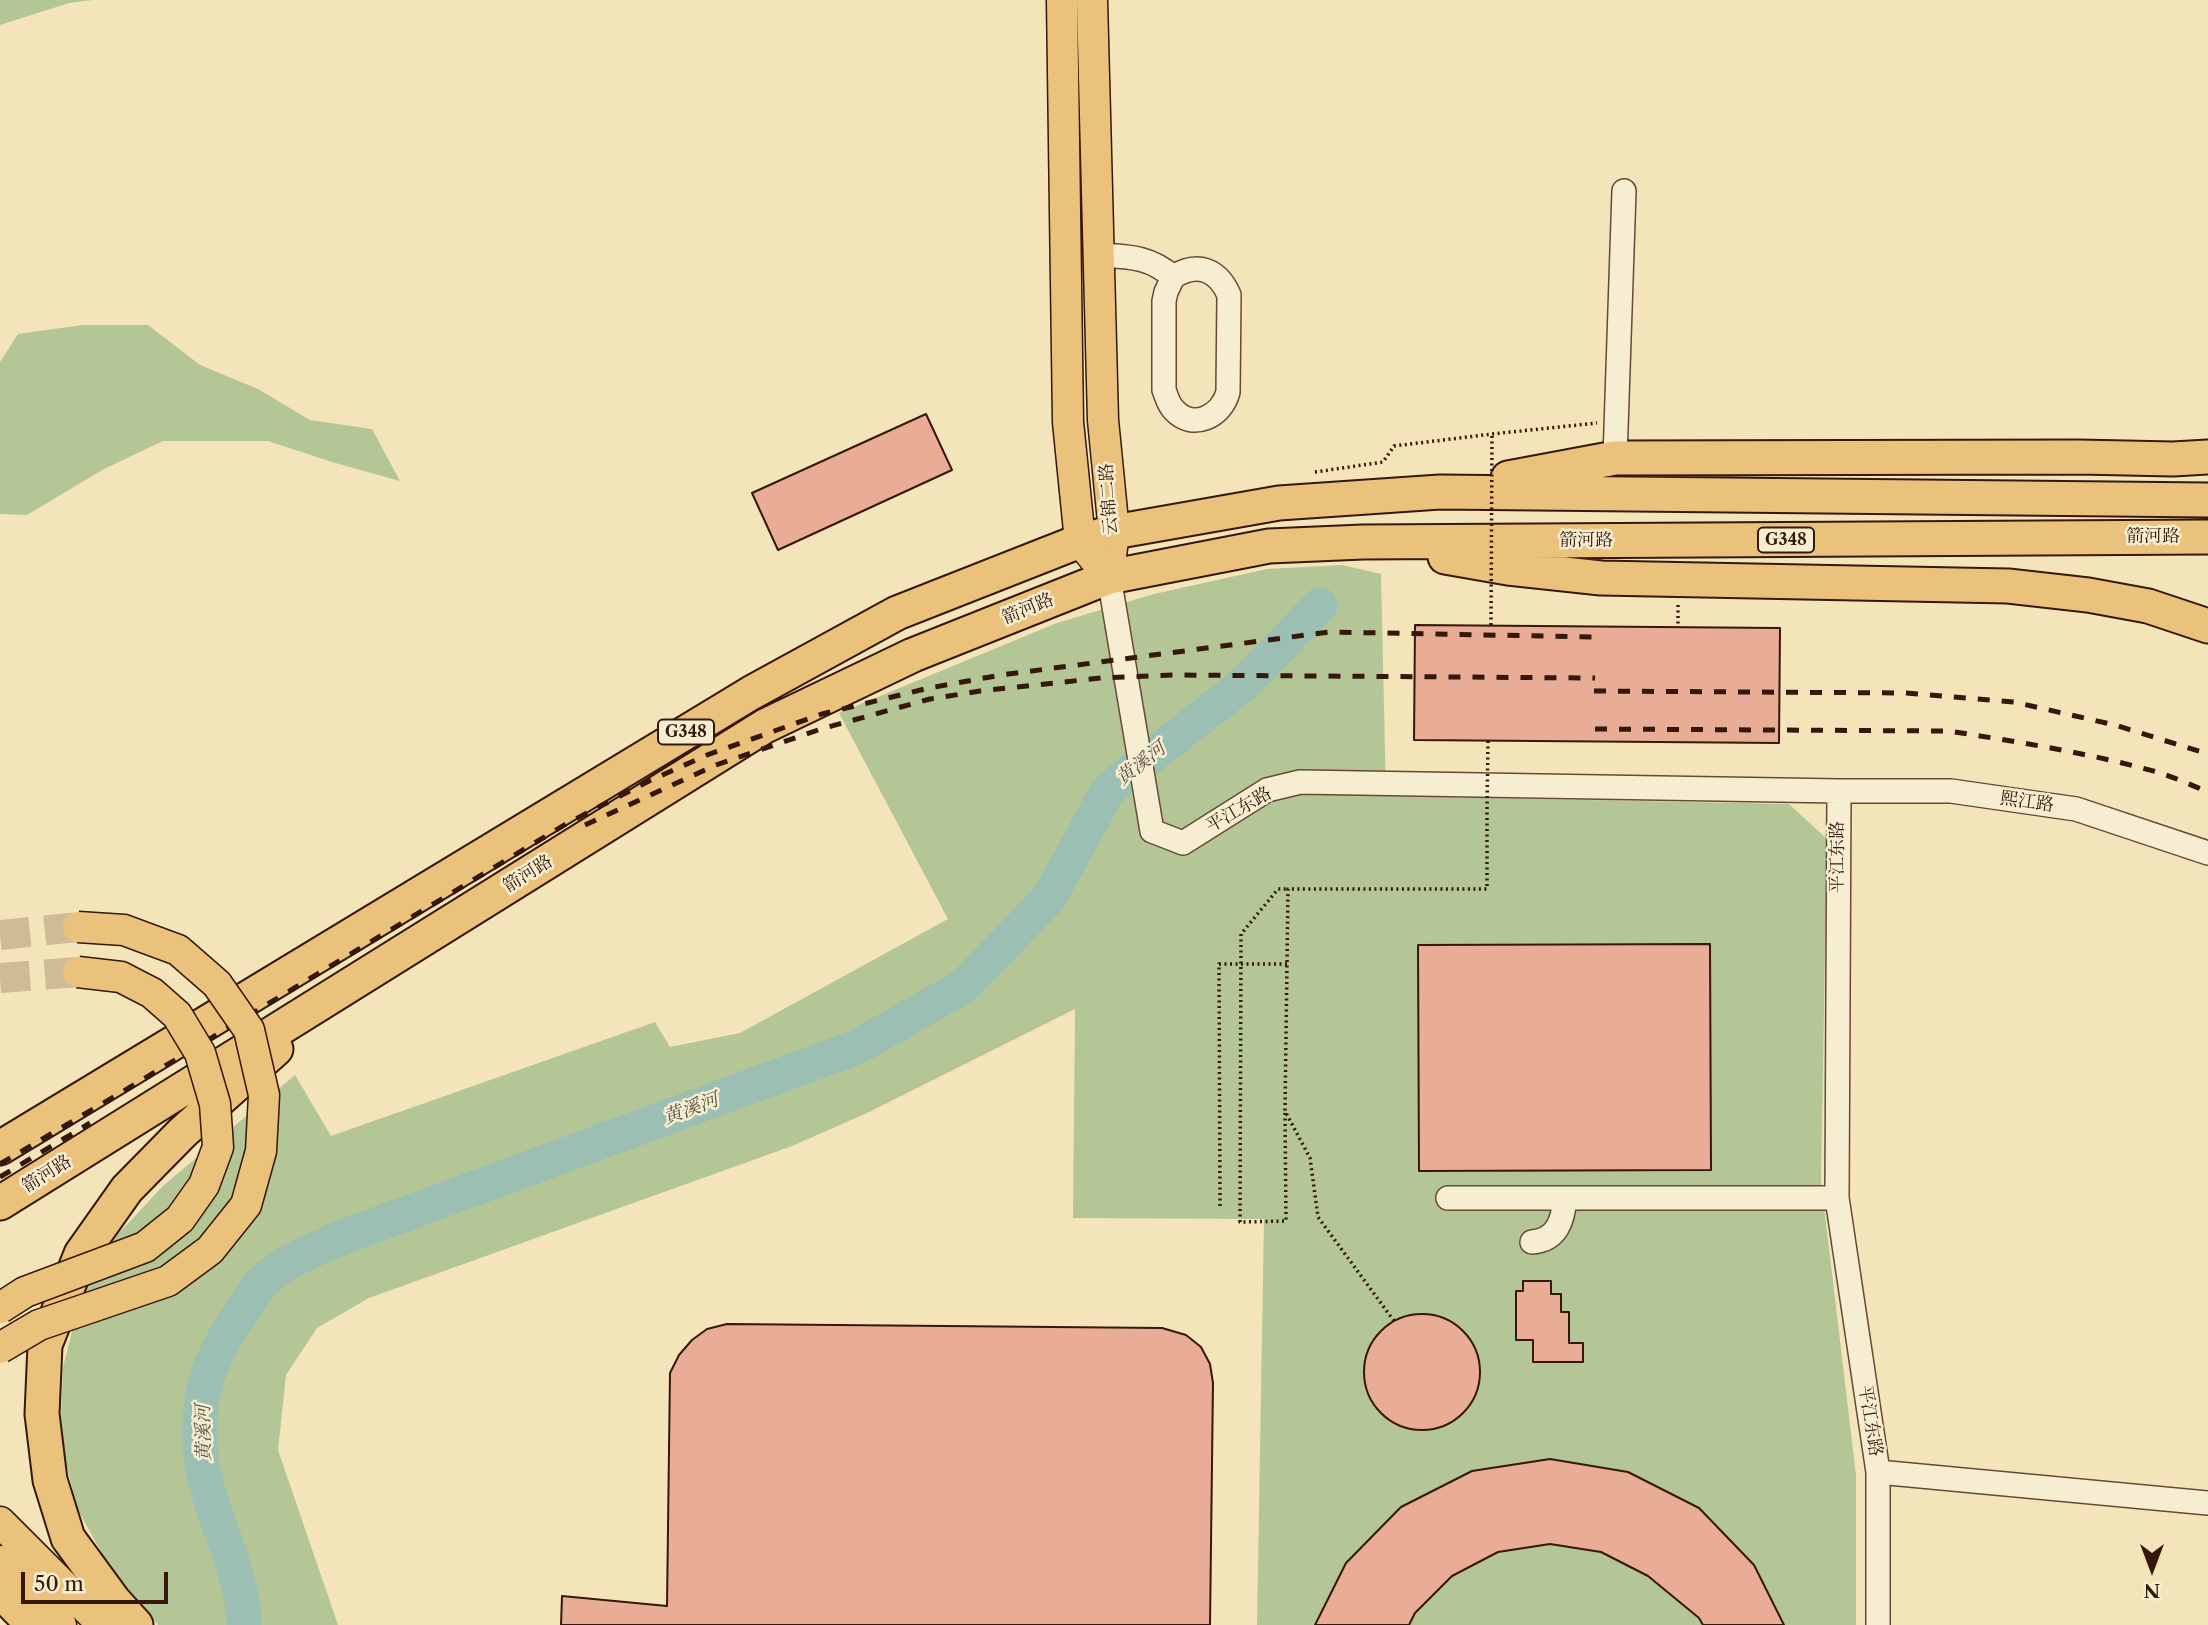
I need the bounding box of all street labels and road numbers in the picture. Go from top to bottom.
street label: 云锦二路 [1096,462,1122,536]
street label: 箭河路 [2126,526,2180,548]
road number: G348 [1758,527,1814,552]
street label: 箭河路 [1559,530,1613,552]
street label: 箭河路 [999,589,1057,629]
road number: G348 [658,720,714,744]
street label: 平江东路 [1202,783,1276,837]
street label: 熙江路 [1999,788,2055,816]
street label: 平江东路 [1827,821,1849,893]
street label: 箭河路 [499,851,557,897]
street label: 箭河路 [18,1151,76,1197]
street label: 平江东路 [1854,1384,1886,1458]

